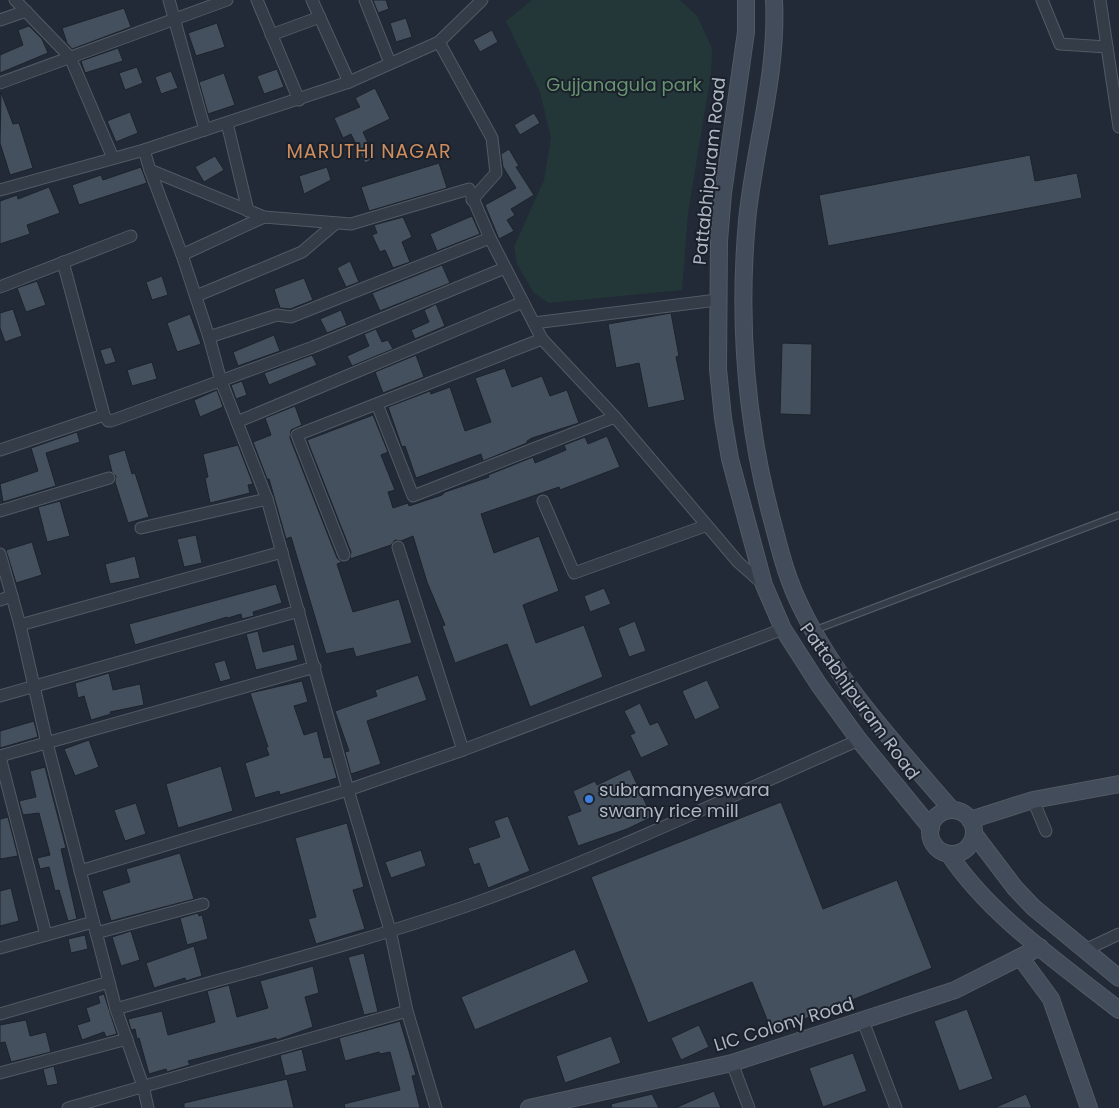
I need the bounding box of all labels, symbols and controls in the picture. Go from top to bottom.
park label: Gujjanagula park [546,72,703,97]
street label: Pattabhipuram Road [687,76,731,266]
district label: MARUTHI NAGAR [286,138,452,165]
street label: Pattabhipuram Road [794,617,926,785]
place label: subramanyeswara swamy rice mill [599,777,770,823]
marker: subramanyeswara swamy rice mill [583,793,595,805]
street label: LIC Colony Road [711,991,857,1057]

